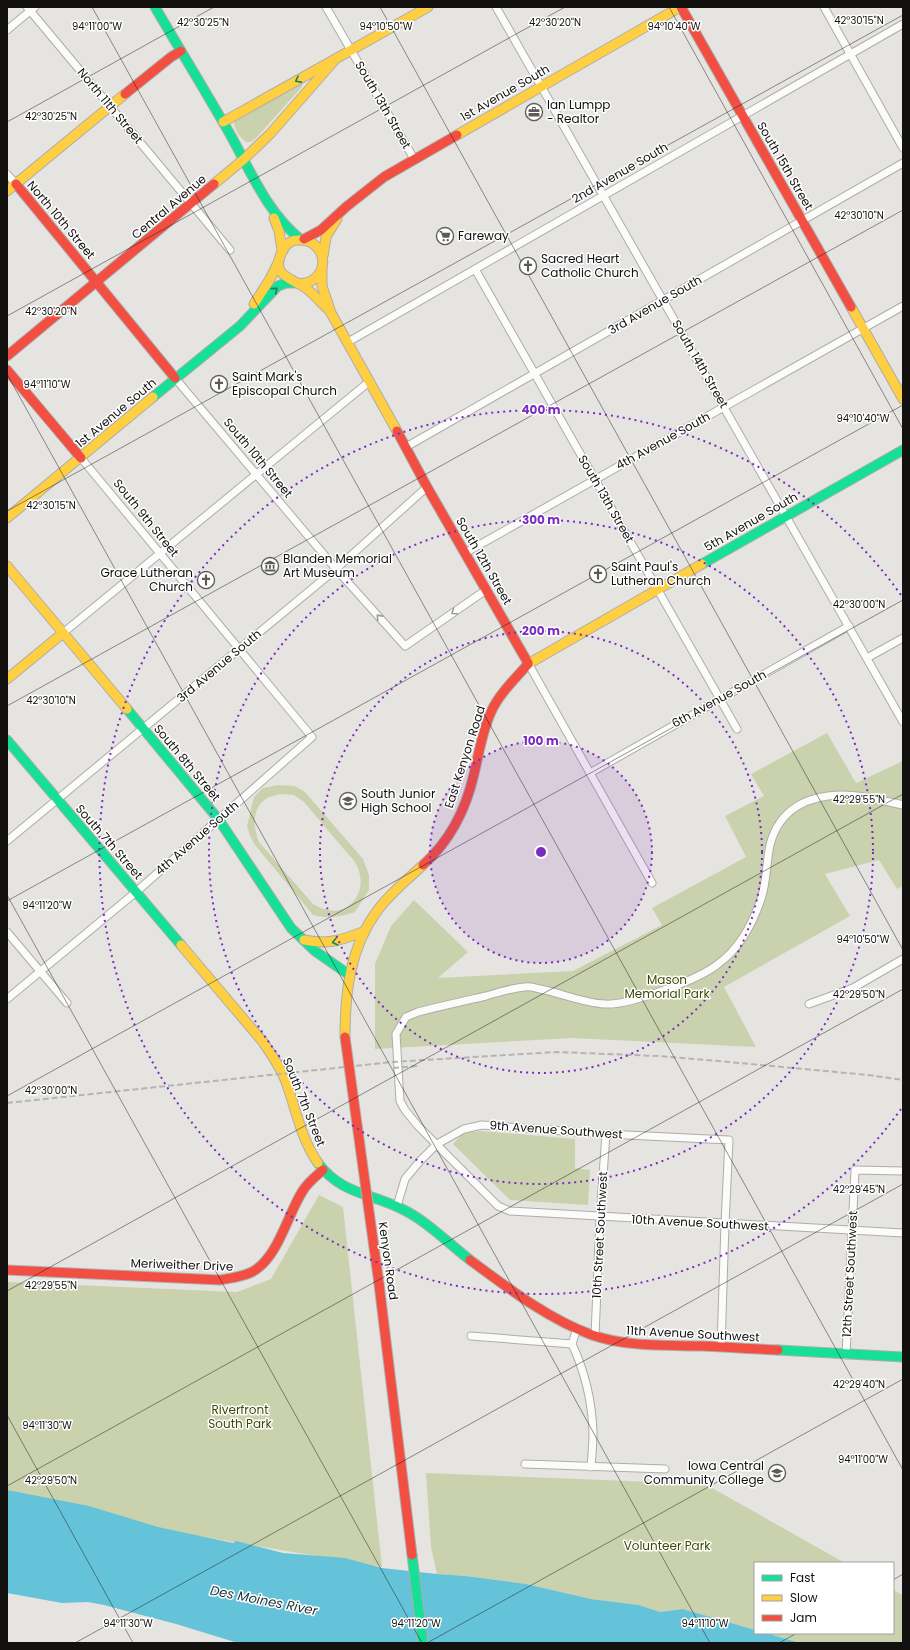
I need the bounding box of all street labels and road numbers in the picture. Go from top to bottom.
street label: South 13th Street [351,58,416,152]
street label: 1st Avenue South [457,60,552,125]
street label: North 11th Street [74,64,147,147]
street label: South 15th Street [753,118,818,213]
street label: 2nd Avenue South [568,138,671,207]
street label: Central Avenue [128,170,210,243]
street label: North 10th Street [24,177,99,263]
street label: 3rd Avenue South [605,271,705,338]
street label: South 14th Street [668,316,733,411]
street label: 1st Avenue South [72,374,160,451]
street label: 4th Avenue South [612,408,713,474]
street label: South 10th Street [220,414,297,501]
street label: South 13th Street [574,452,639,546]
street label: South 9th Street [110,475,183,560]
street label: 5th Avenue South [701,488,801,555]
street label: South 12th Street [452,514,516,608]
street label: 3rd Avenue South [173,625,265,706]
street label: 6th Avenue South [668,666,769,732]
street label: East Kenyon Road [440,703,489,810]
street label: South 8th Street [150,721,225,805]
street label: 4th Avenue South [151,797,242,879]
street label: South 7th Street [72,800,147,883]
street label: South 7th Street [279,1055,330,1149]
street label: 9th Avenue Southwest [489,1116,623,1143]
street label: 10th Street Southwest [588,1171,611,1299]
street label: 10th Avenue Southwest [631,1210,769,1235]
street label: 12th Street Southwest [838,1210,861,1338]
street label: Kenyon Road [375,1221,402,1301]
street label: Meriweither Drive [130,1254,234,1275]
street label: 11th Avenue Southwest [626,1322,760,1345]

